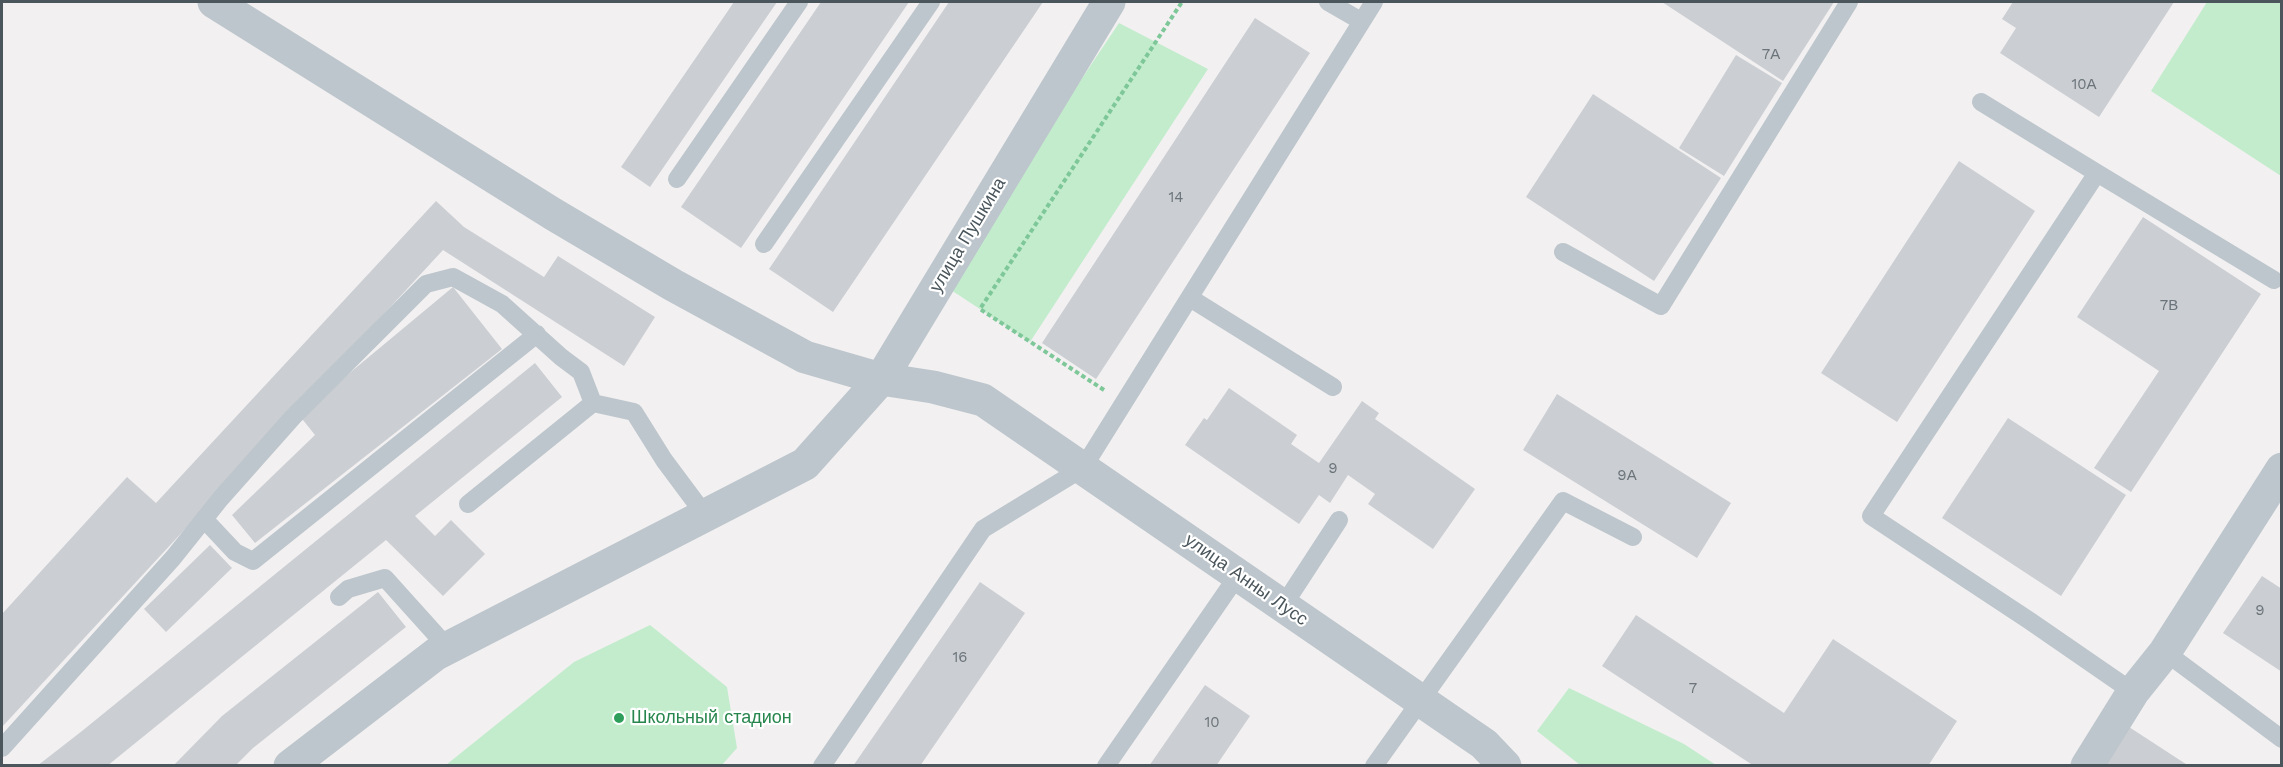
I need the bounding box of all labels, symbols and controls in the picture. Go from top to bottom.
house number: 7А [1762,46,1780,64]
house number: 10А [2071,76,2097,94]
street label: улица Пушкина [925,174,1011,296]
house number: 14 [1168,189,1184,207]
house number: 7В [2160,297,2178,315]
house number: 9 [1328,460,1338,478]
house number: 9А [1617,467,1637,485]
street label: улица Анны Лусс [1180,529,1312,631]
house number: 9 [2255,602,2265,620]
house number: 16 [953,649,967,667]
house number: 7 [1689,680,1697,698]
place label: Школьный стадион [631,707,792,729]
marker: Школьный стадион [612,711,626,725]
house number: 10 [1204,714,1220,732]

